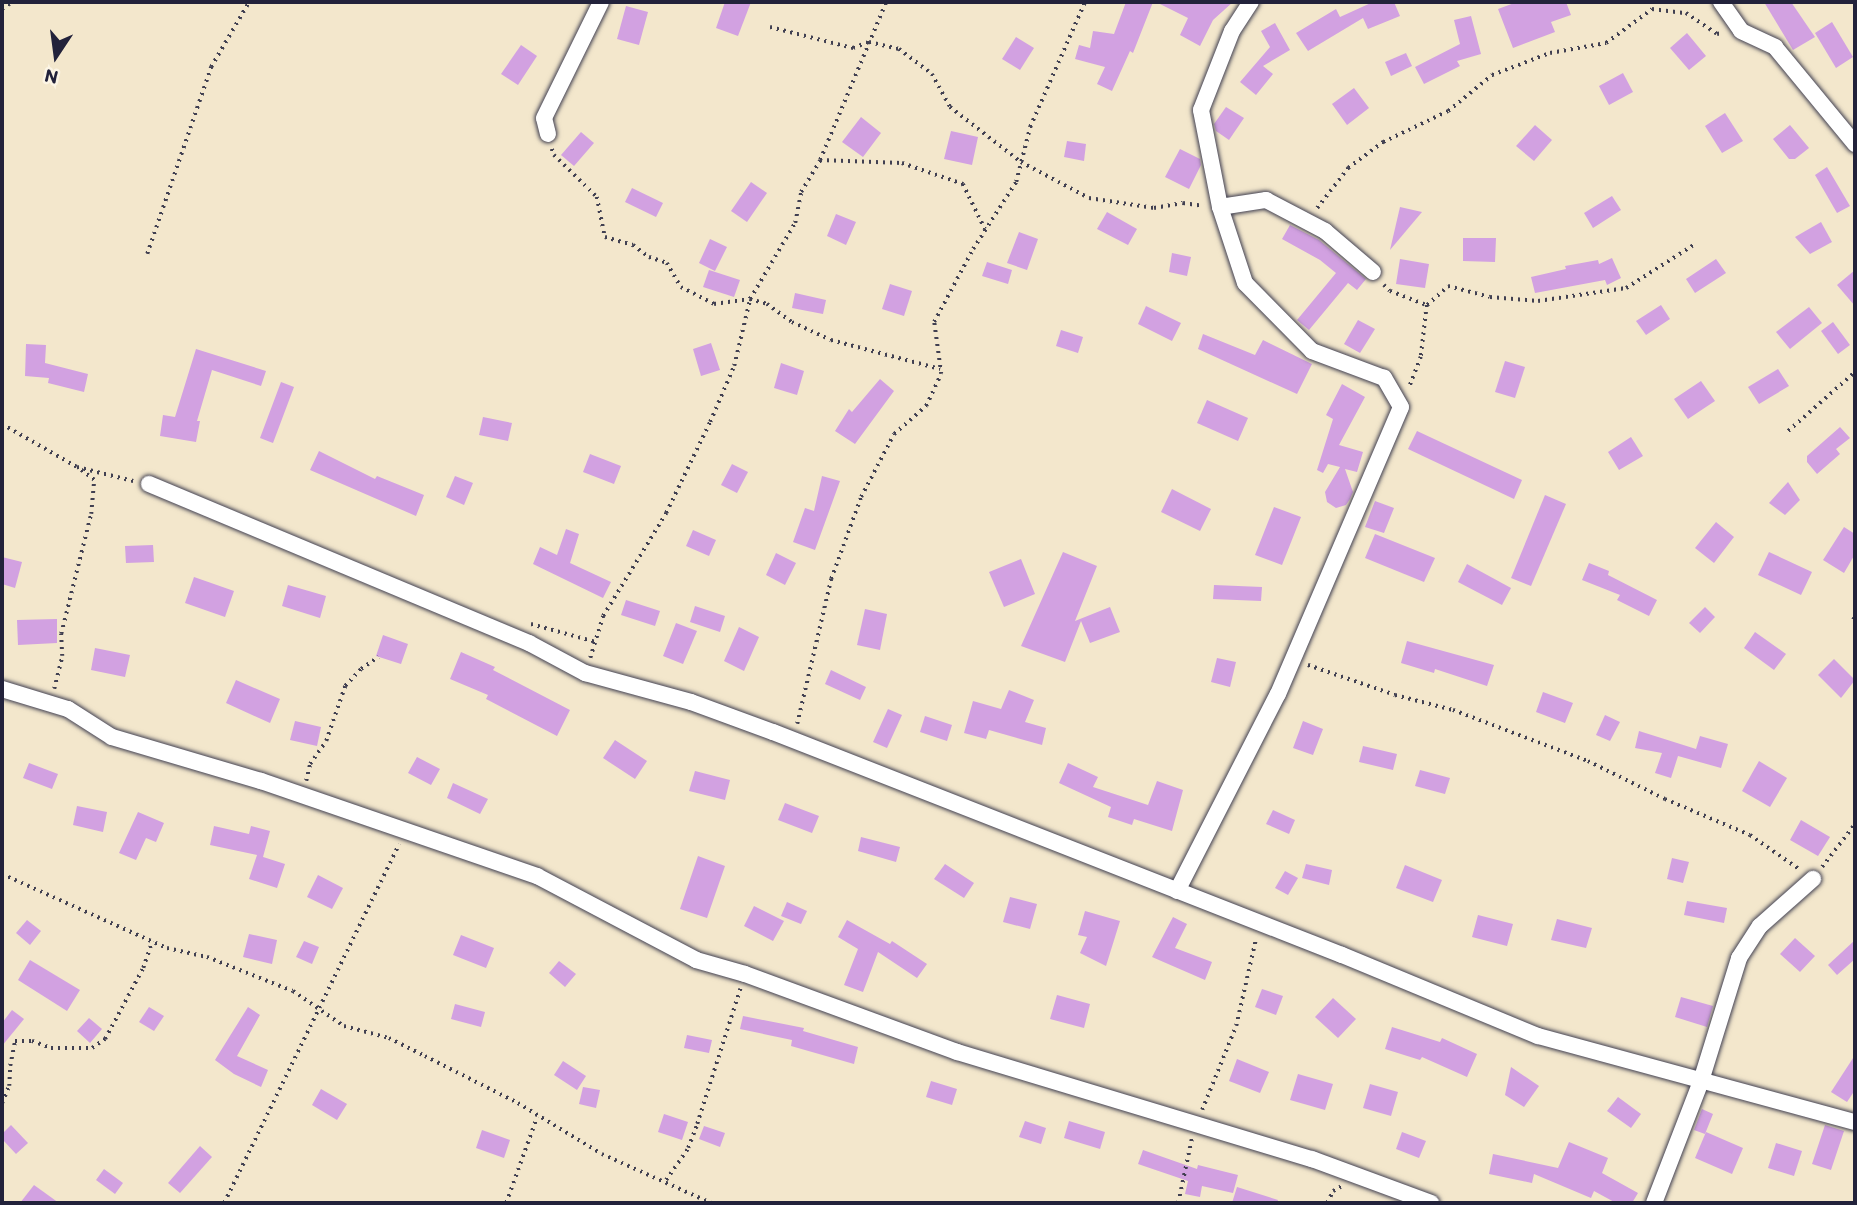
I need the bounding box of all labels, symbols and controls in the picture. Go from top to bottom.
north arrow [21,21,91,91]
text: N [42,64,60,90]

